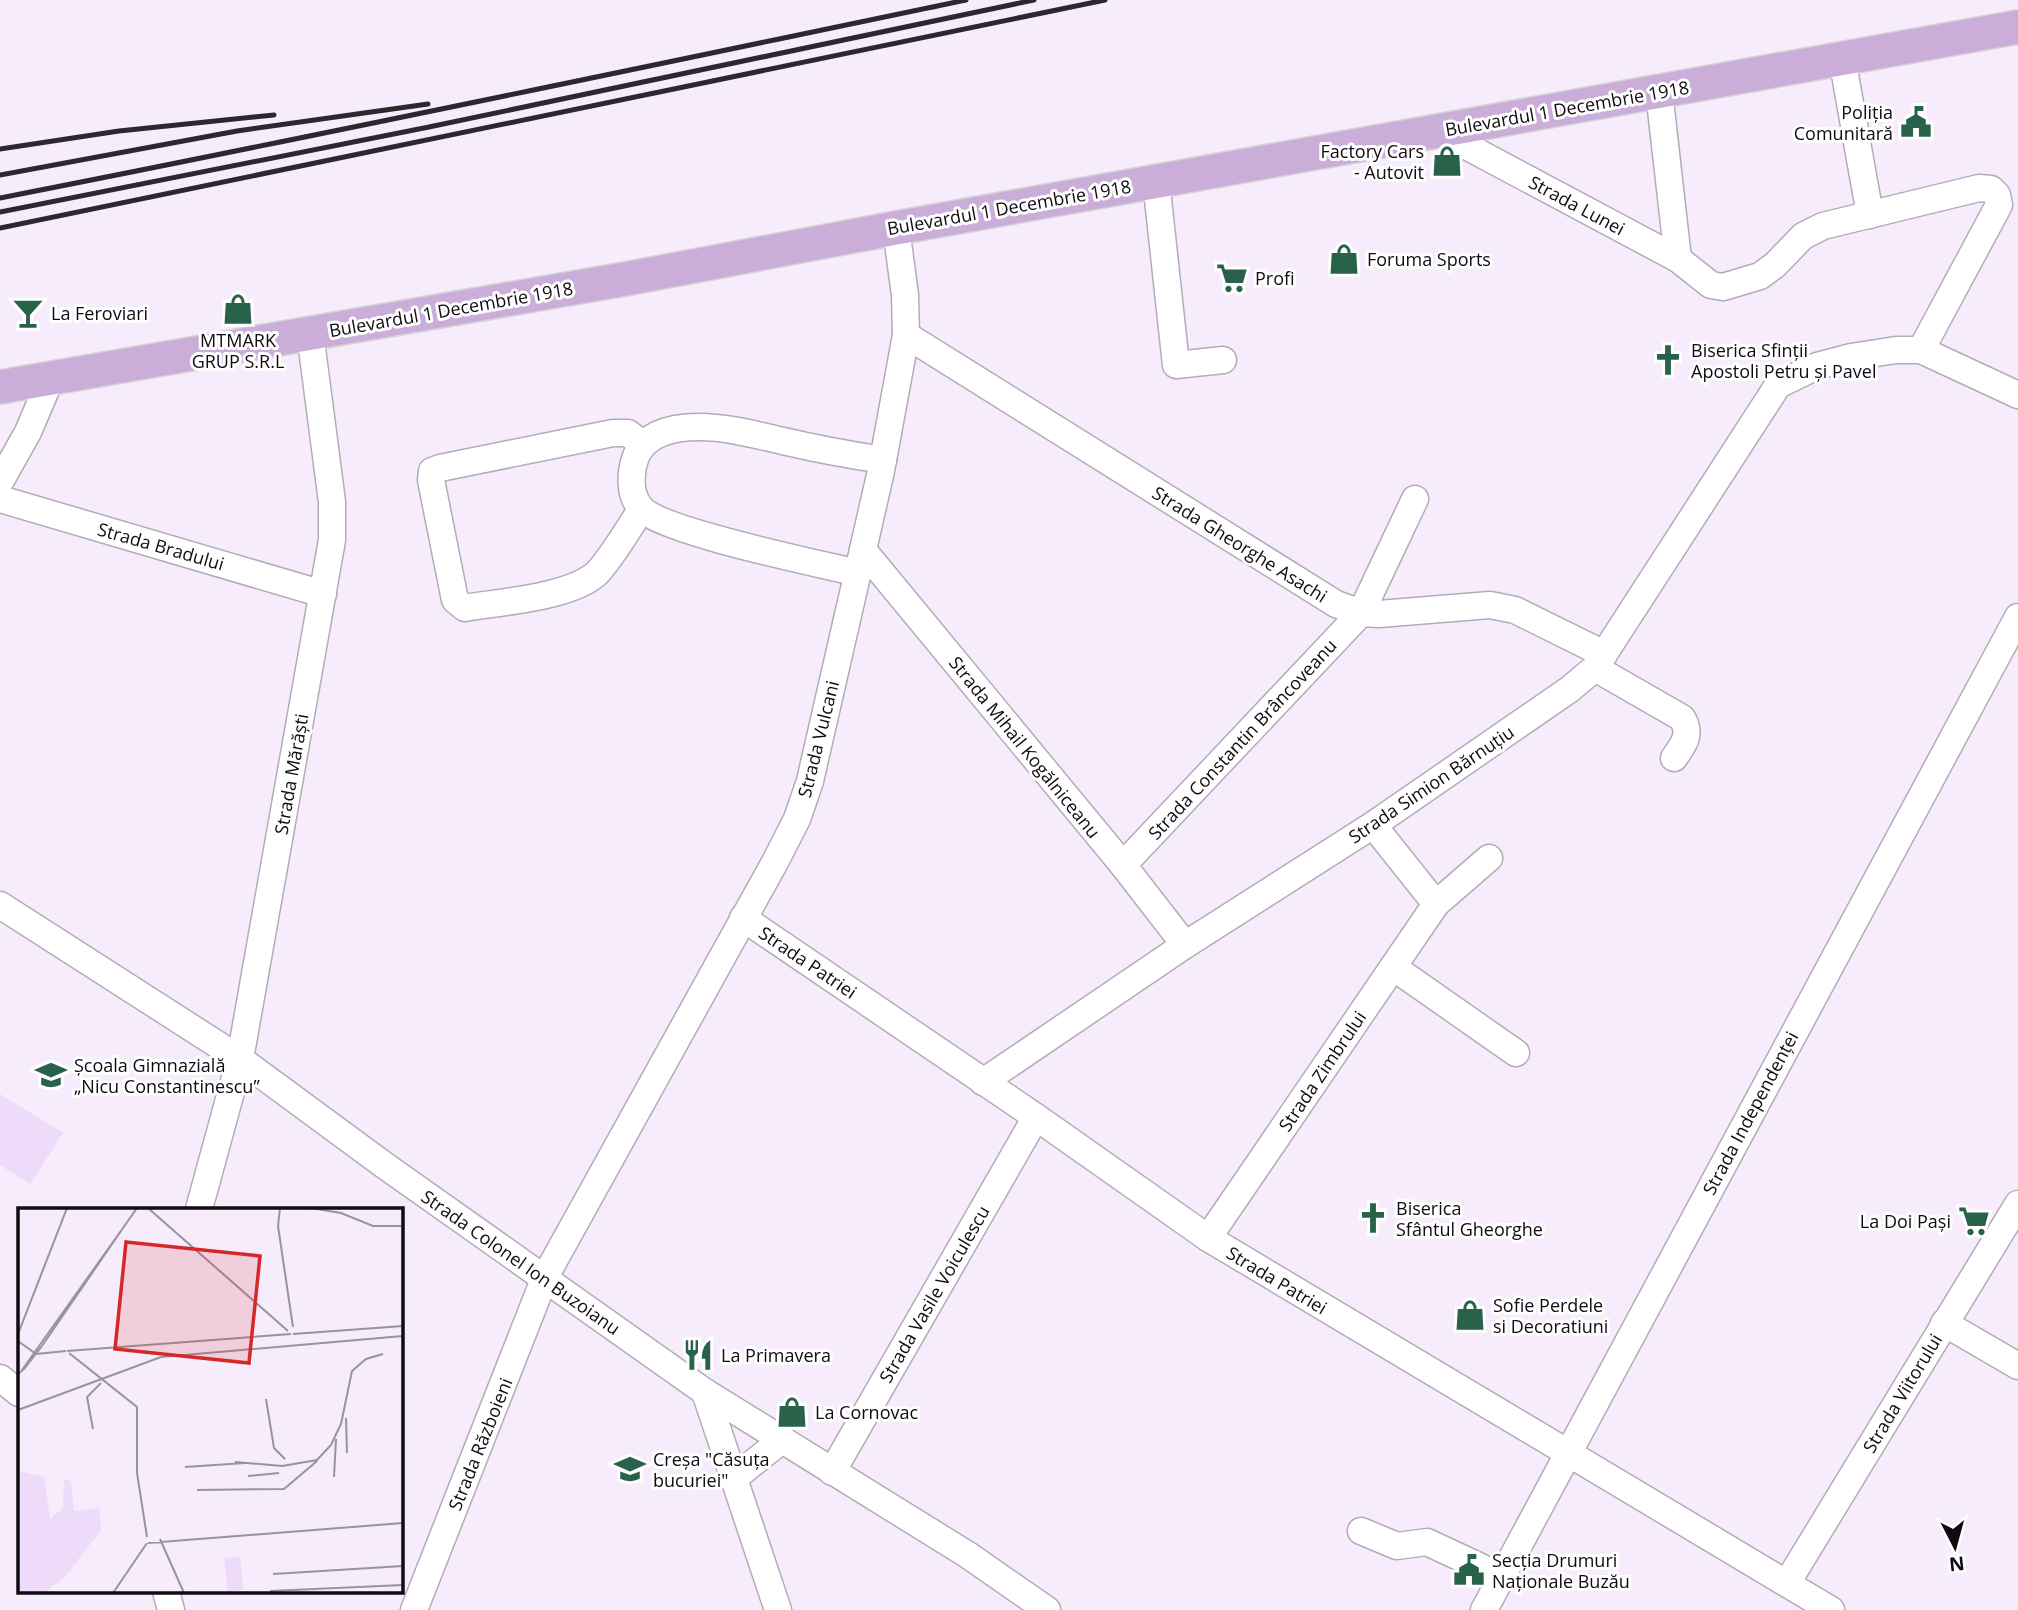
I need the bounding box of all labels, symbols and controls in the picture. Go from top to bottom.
street label: Bulevardul 1 Decembrie 1918 [1443,75,1691,141]
place label: Poliția Comunitară [1794,100,1893,145]
public building icon: Poliția Comunitară [1899,105,1933,139]
place label: Factory Cars - Autovit [1321,139,1424,184]
shop icon: Factory Cars - Autovit [1430,144,1464,178]
street label: Strada Lunei [1525,170,1629,240]
street label: Bulevardul 1 Decembrie 1918 [885,174,1133,240]
shop icon: Foruma Sports [1327,242,1361,276]
place label: Foruma Sports [1367,247,1491,271]
supermarket icon: Profi [1215,261,1249,295]
place label: Profi [1255,266,1295,290]
street label: Bulevardul 1 Decembrie 1918 [327,276,575,342]
shop icon: MTMARK GRUP S.R.L [221,292,255,326]
bar icon: La Feroviari [11,296,45,330]
place label: La Feroviari [51,301,148,325]
place label: MTMARK GRUP S.R.L [192,328,284,373]
place label: Biserica Sfinții Apostoli Petru și Pavel [1691,338,1877,383]
church icon: Biserica Sfinții Apostoli Petru și Pavel [1651,343,1685,377]
street label: Strada Gheorghe Asachi [1148,480,1332,608]
street label: Strada Bradului [95,516,227,576]
street label: Strada Constantin Brâncoveanu [1143,634,1341,844]
street label: Strada Mihail Kogălniceanu [944,651,1106,843]
street label: Strada Vulcani [792,678,844,800]
street label: Strada Mărăști [269,712,313,836]
street label: Strada Simion Bărnuțiu [1344,720,1518,848]
street label: Strada Patriei [754,920,862,1004]
street label: Strada Zimbrului [1273,1006,1371,1136]
street label: Strada Independenței [1697,1027,1803,1199]
place label: Școala Gimnazială „Nicu Constantinescu” [74,1053,260,1098]
school or university icon: Școala Gimnazială „Nicu Constantinescu” [34,1058,68,1092]
street label: Strada Colonel Ion Buzoianu [417,1184,625,1340]
place label: Biserica Sfântul Gheorghe [1396,1196,1543,1241]
street label: Strada Vasile Voiculescu [873,1201,995,1387]
church icon: Biserica Sfântul Gheorghe [1356,1201,1390,1235]
supermarket icon: La Doi Pași [1957,1204,1991,1238]
inset map [18,1208,402,1592]
place label: La Doi Pași [1860,1209,1951,1233]
street label: Strada Patriei [1222,1241,1332,1319]
place label: Sofie Perdele si Decoratiuni [1493,1293,1608,1338]
shop icon: Sofie Perdele si Decoratiuni [1453,1298,1487,1332]
street label: Strada Viitorului [1857,1329,1947,1457]
restaurant icon: La Primavera [681,1338,715,1372]
place label: La Primavera [721,1343,831,1367]
street label: Strada Războieni [442,1374,518,1514]
shop icon: La Cornovac [775,1395,809,1429]
place label: La Cornovac [815,1400,918,1424]
place label: Creșa "Căsuța bucuriei" [653,1447,770,1492]
school or university icon: Creșa "Căsuța bucuriei" [613,1452,647,1486]
north arrow [1920,1512,1990,1582]
place label: Secția Drumuri Naționale Buzău [1492,1548,1630,1593]
text: N [1948,1550,1966,1578]
public building icon: Secția Drumuri Naționale Buzău [1452,1553,1486,1587]

